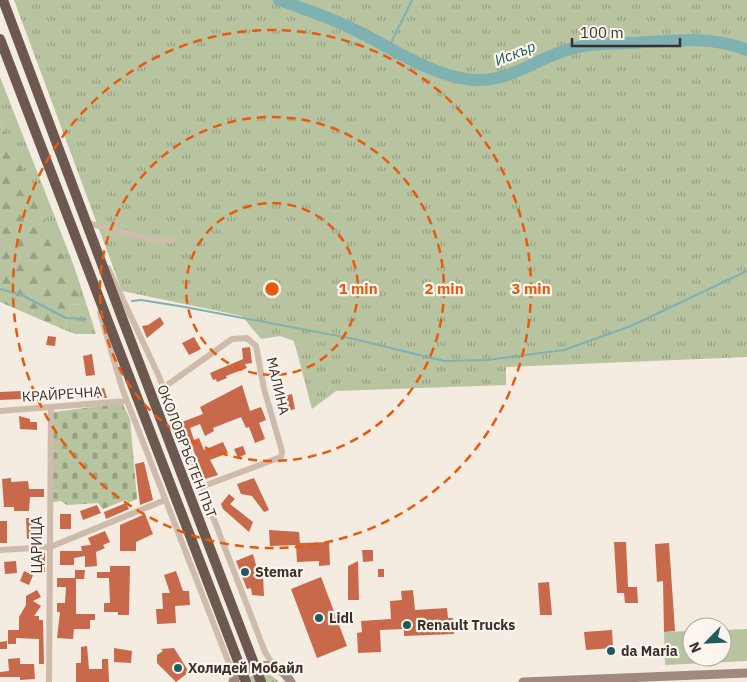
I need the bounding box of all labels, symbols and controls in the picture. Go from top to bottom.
scale bar [572,15,680,47]
text: 100 m [580,23,624,42]
water label: Искър [492,36,538,70]
text: 1 min [338,279,378,298]
text: 2 min [424,279,464,298]
text: 3 min [511,279,551,298]
centre of rings [263,280,281,298]
street label: МАЛИНА [263,355,293,417]
street label: КРАЙРЕЧНА [21,381,103,406]
street label: ОКОЛОВРЪСТЕН ПЪТ [153,382,221,520]
street label: ЦАРИЦА [28,517,46,573]
place label: Stemar [255,563,303,581]
marker: Stemar [239,566,251,578]
place label: Lidl [329,609,353,627]
marker: Lidl [313,612,325,624]
place label: Renault Trucks [417,616,515,634]
north arrow [682,617,732,667]
marker: Renault Trucks [401,619,413,631]
text: N [685,639,705,656]
place label: da Maria [621,642,678,660]
marker: da Maria [605,645,617,657]
place label: Холидей Мобайл [188,659,303,677]
marker: Холидей Мобайл [172,662,184,674]

